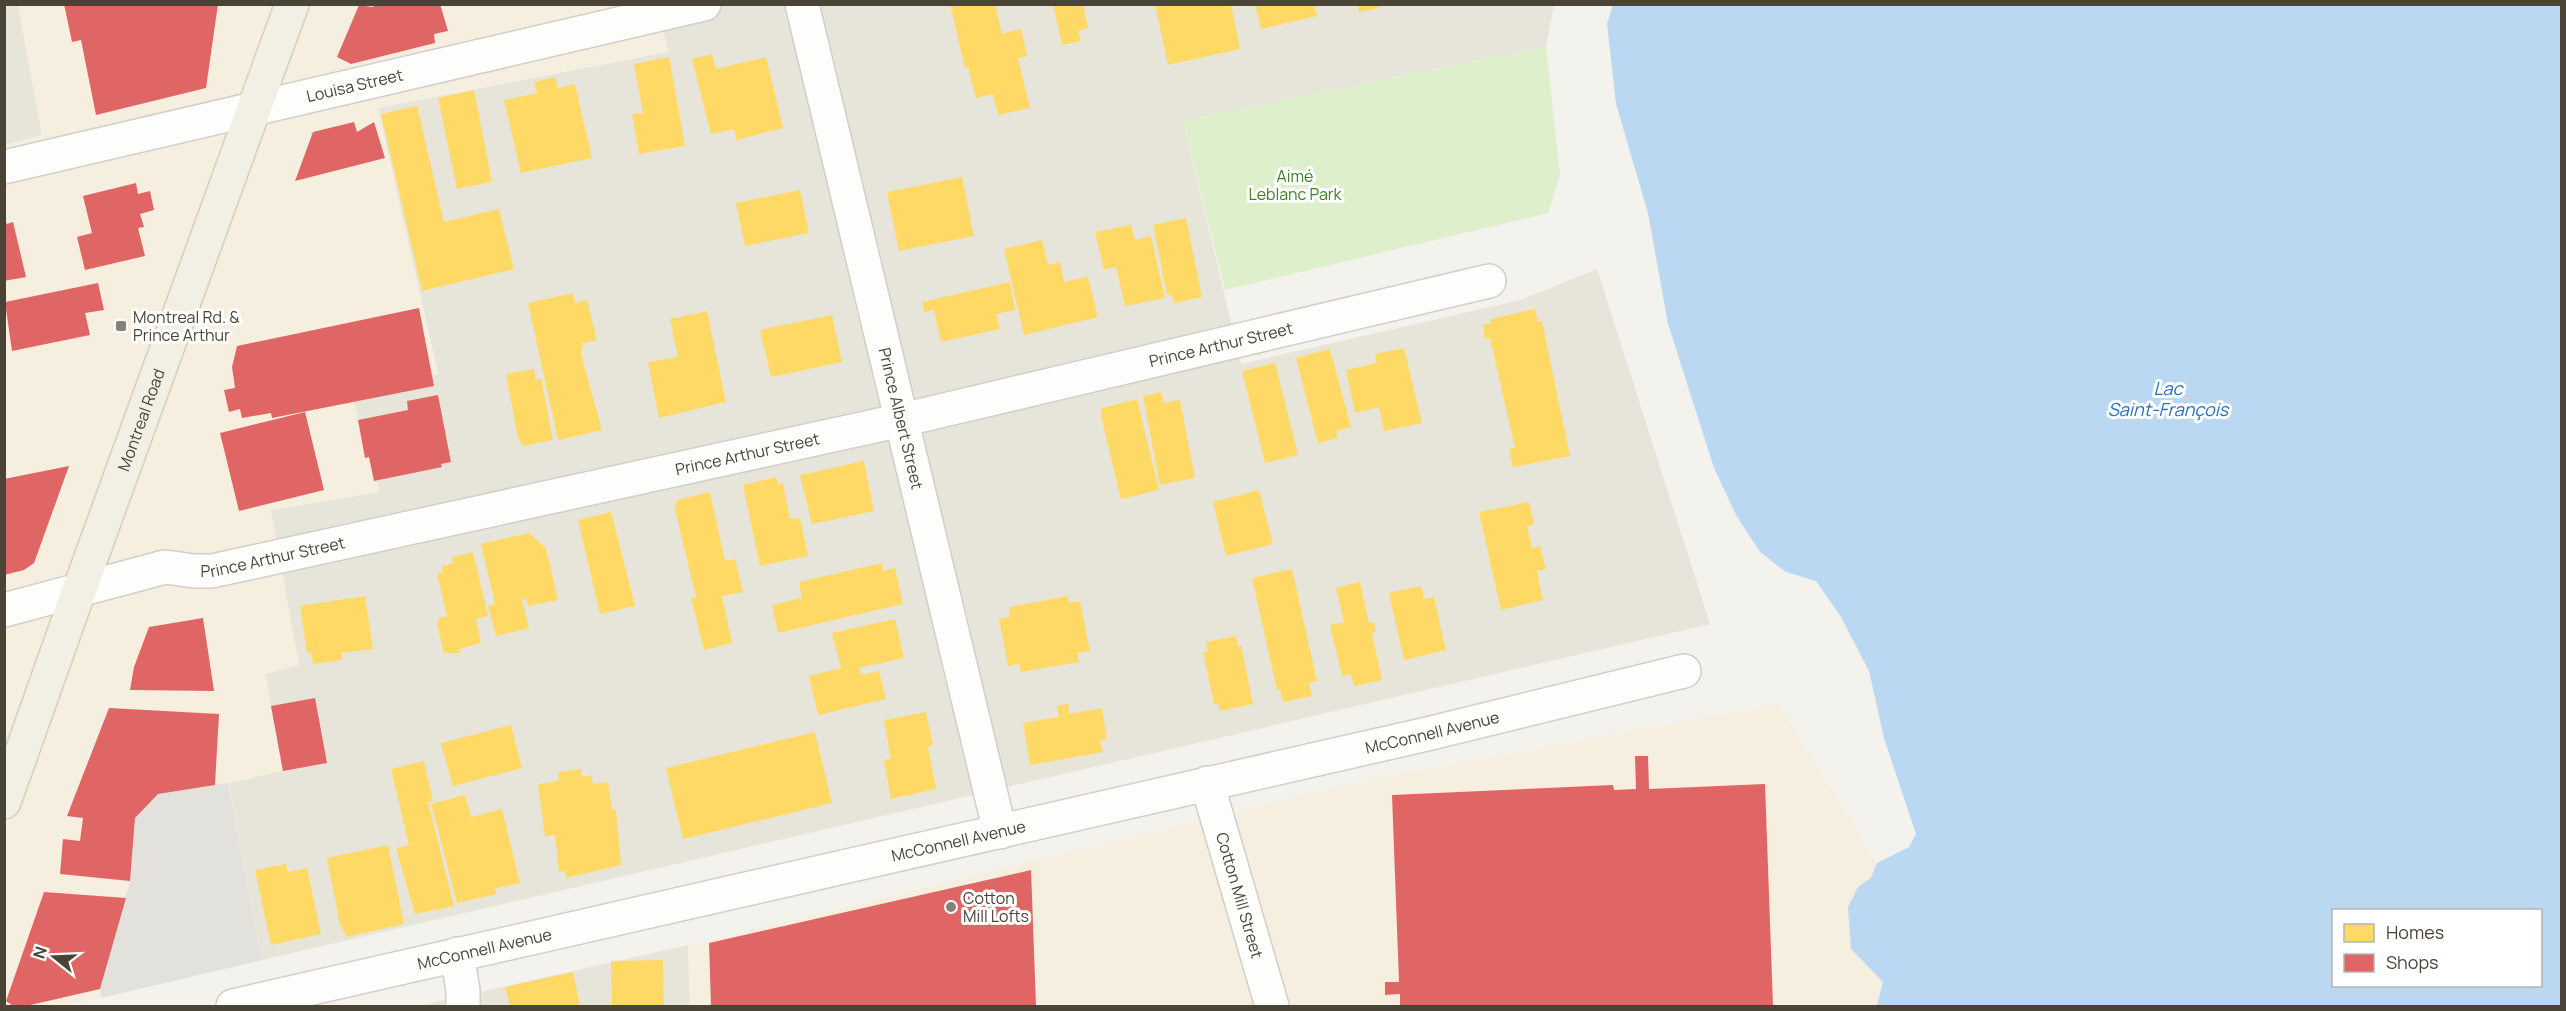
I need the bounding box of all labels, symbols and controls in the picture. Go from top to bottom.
street label: Louisa Street [304,63,405,107]
park label: Aimé Leblanc Park [1248,165,1343,205]
place label: Montreal Rd. & Prince Arthur [133,306,240,346]
street label: Prince Arthur Street [1147,317,1295,372]
marker: Montreal Rd. & Prince Arthur [114,319,128,333]
street label: Prince Albert Street [874,345,929,491]
street label: Montreal Road [112,366,170,474]
water label: Lac Saint-François [2108,376,2230,421]
street label: Prince Arthur Street [673,427,822,480]
street label: Prince Arthur Street [200,531,347,582]
street label: McConnell Avenue [1363,706,1501,759]
street label: McConnell Avenue [889,815,1028,867]
street label: Cotton Mill Street [1211,830,1268,961]
place label: Cotton Mill Lofts [963,887,1029,927]
marker: Cotton Mill Lofts [944,900,958,914]
legend [2332,909,2542,987]
text: Homes [2386,920,2444,944]
street label: McConnell Avenue [415,923,554,975]
north arrow [24,927,84,987]
text: N [27,943,52,961]
text: Shops [2386,950,2438,974]

